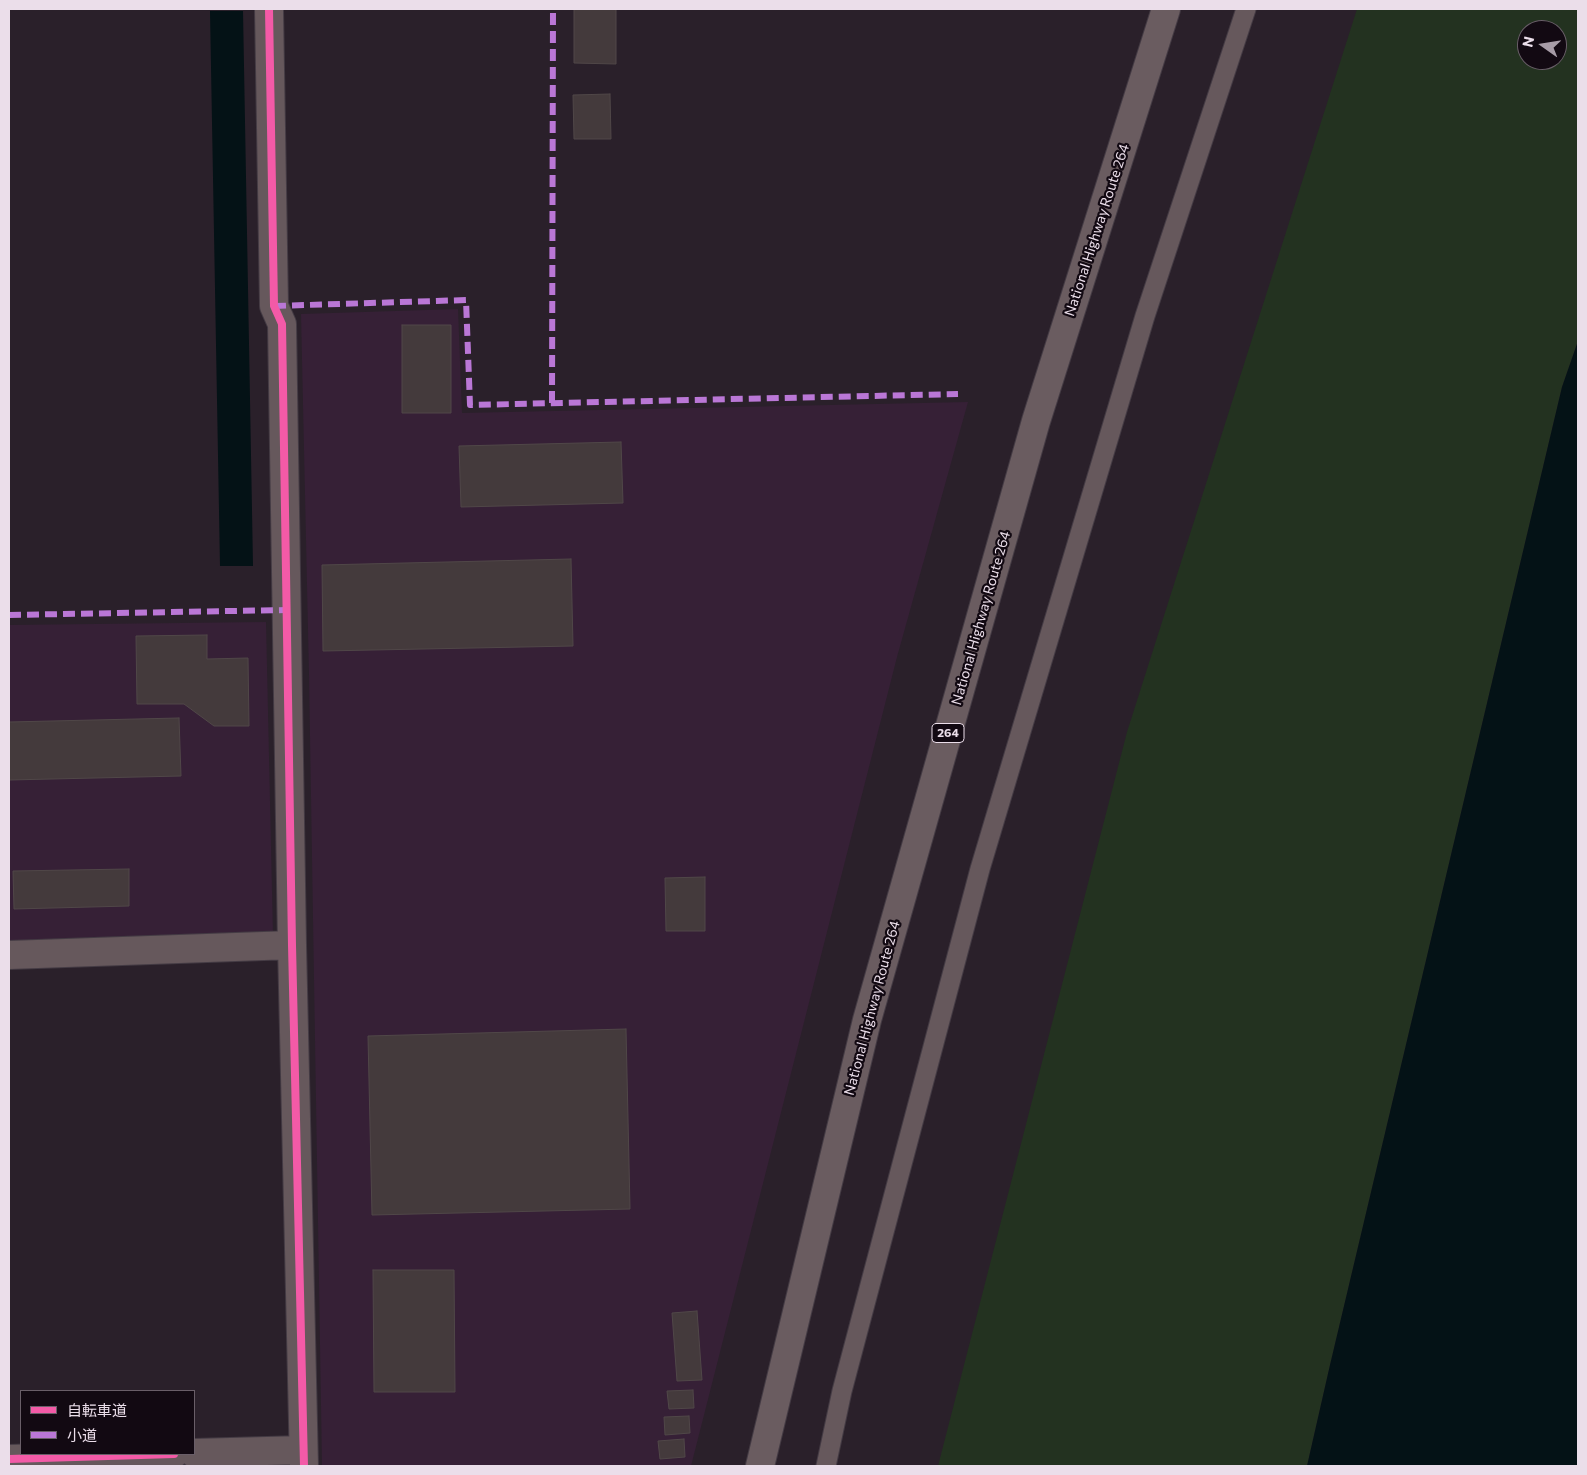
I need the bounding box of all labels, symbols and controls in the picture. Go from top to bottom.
north arrow [1517,20,1567,70]
text: N [1518,35,1537,49]
street label: National Highway Route 264 [1061,142,1133,318]
street label: National Highway Route 264 [948,529,1014,707]
road number: 264 [932,724,964,742]
street label: National Highway Route 264 [841,919,903,1097]
legend [20,1390,195,1455]
text: 自転車道 [67,1401,127,1419]
text: 小道 [67,1426,97,1444]

